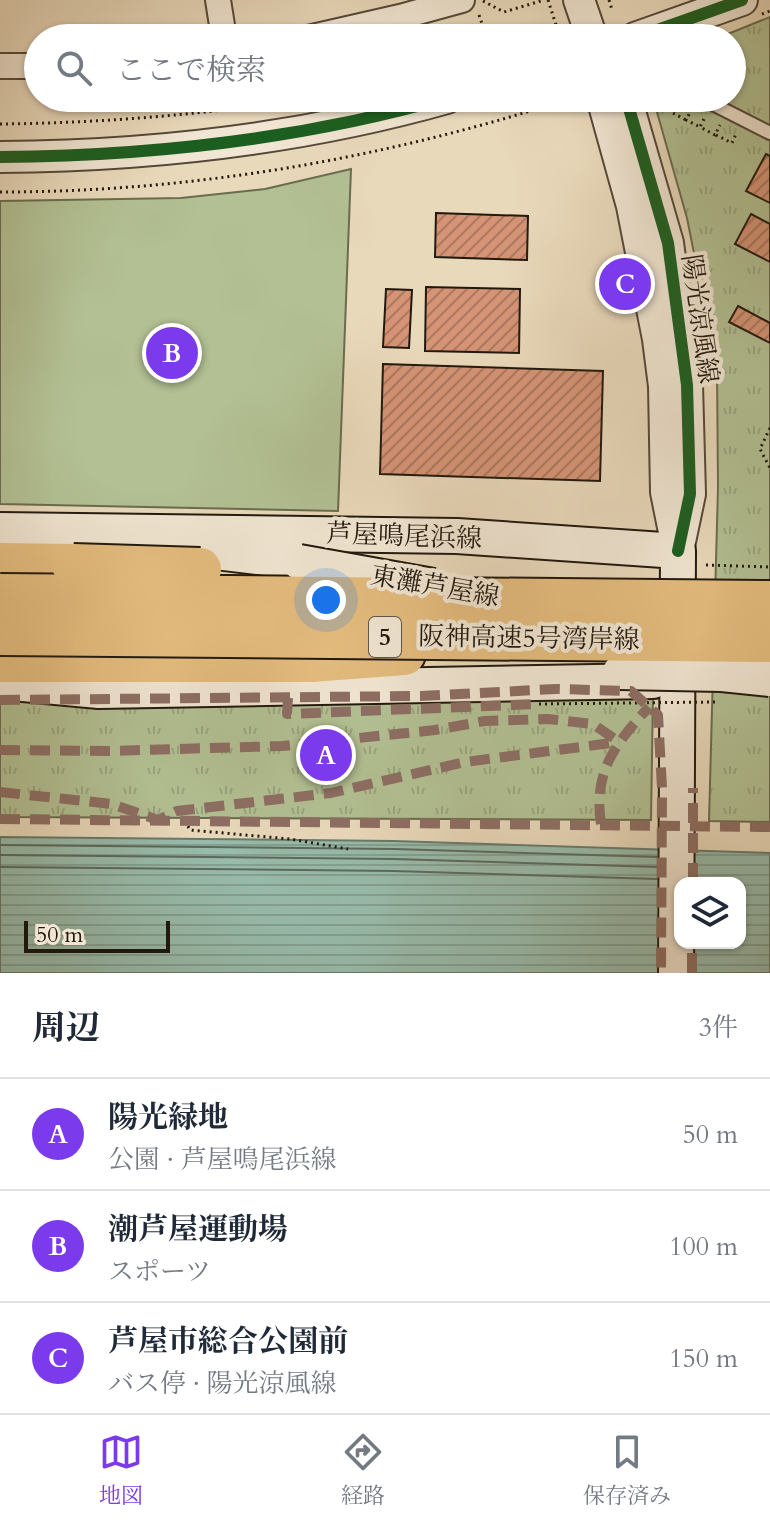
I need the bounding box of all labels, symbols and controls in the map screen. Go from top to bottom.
search box [24,24,746,112]
icon: search [52,46,96,90]
text: ここで検索 [116,50,266,91]
street label: 陽光涼風線 [674,252,726,386]
pin: C [599,254,651,314]
pin: B [146,323,198,383]
street label: 芦屋鳴尾浜線 [325,516,483,556]
street label: 東灘芦屋線 [368,557,502,615]
your location [306,580,346,620]
road number: 5 [369,617,401,657]
street label: 阪神高速5号湾岸線 [418,619,640,657]
pin: A [300,725,352,785]
map controls [674,877,746,949]
button: layers [674,877,746,949]
scale bar [24,917,170,953]
text: 50 m [36,920,83,950]
text: 周辺 [32,1005,100,1051]
text: 3件 [699,1010,738,1045]
text: 陽光緑地 [108,1097,228,1138]
text: A [48,1117,68,1152]
text: 50 m [682,1117,738,1152]
text: 公園 · 芦屋鳴尾浜線 [108,1142,337,1177]
text: 潮芦屋運動場 [108,1209,288,1250]
text: B [49,1229,67,1264]
text: 100 m [669,1229,738,1264]
text: スポーツ [108,1254,211,1289]
text: 芦屋市総合公園前 [108,1321,348,1362]
text: C [48,1341,68,1376]
text: 150 m [669,1341,738,1376]
text: バス停 · 陽光涼風線 [108,1366,337,1401]
tab: 地図 [99,1430,143,1511]
tab: 経路 [341,1430,385,1511]
tab: 保存済み [583,1430,671,1511]

